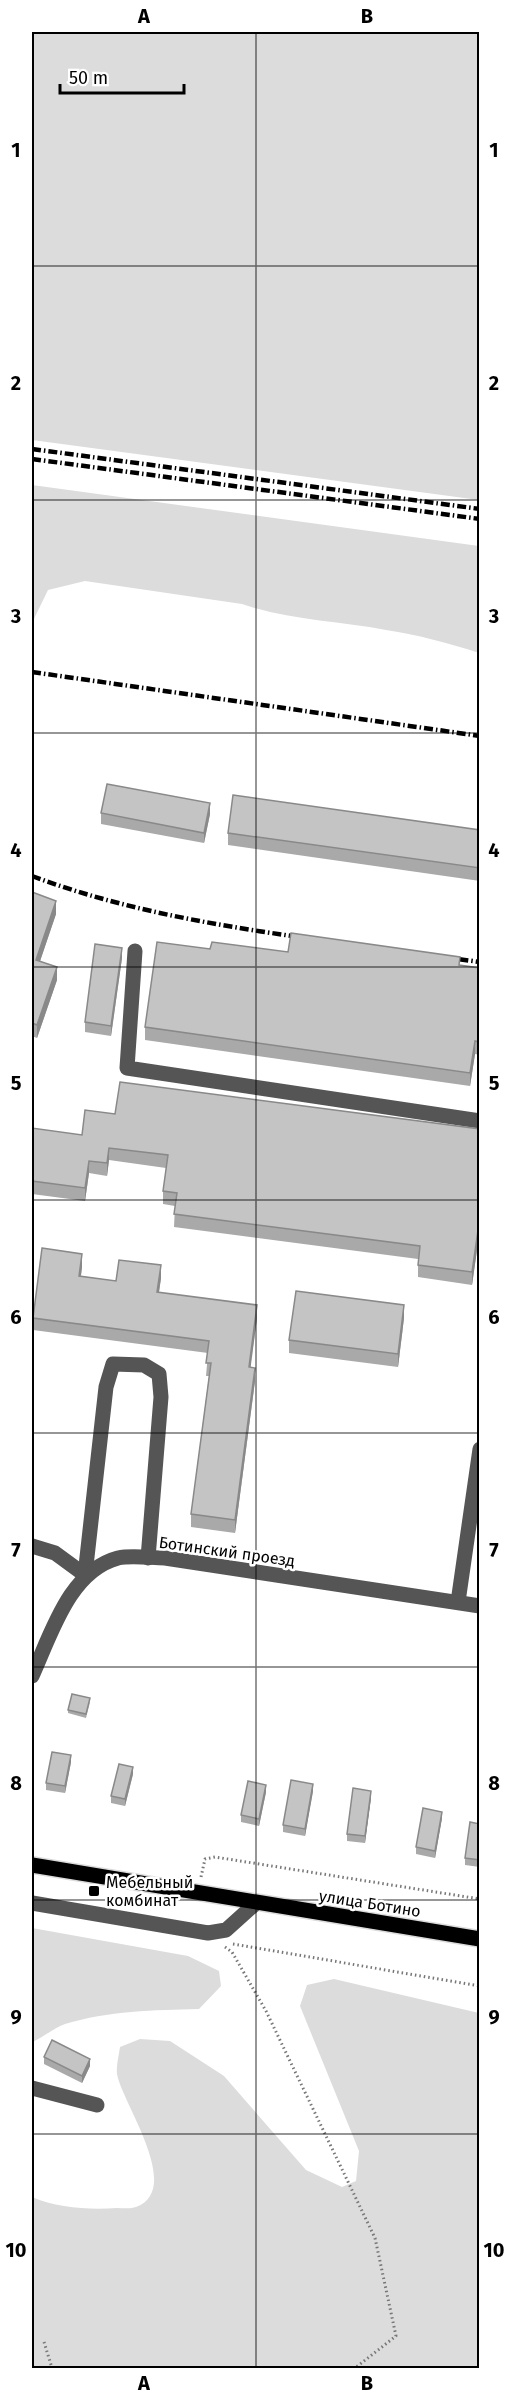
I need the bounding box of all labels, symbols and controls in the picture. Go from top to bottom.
text: A [137,4,151,28]
text: B [361,4,373,28]
scale bar [60,57,184,95]
text: 50 m [69,67,108,89]
text: 1 [11,138,21,162]
text: 1 [489,138,499,162]
text: 2 [11,371,21,395]
text: 2 [489,371,499,395]
text: 3 [10,604,21,628]
text: 3 [488,604,499,628]
text: 4 [10,838,22,862]
text: 4 [488,838,500,862]
text: 5 [11,1071,22,1095]
text: 5 [489,1071,500,1095]
text: 6 [10,1305,22,1329]
text: 6 [488,1305,500,1329]
street label: Ботинский проезд [158,1533,296,1570]
text: 7 [11,1538,21,1562]
text: 7 [489,1538,499,1562]
text: 8 [10,1771,22,1795]
text: 8 [488,1771,500,1795]
place label: Мебельный комбинат [106,1873,193,1910]
marker: Мебельный комбинат [87,1884,101,1898]
street label: улица Ботино [318,1886,422,1921]
text: 9 [10,2005,22,2029]
text: 9 [488,2005,500,2029]
text: 10 [6,2238,26,2262]
text: 10 [484,2238,504,2262]
text: A [137,2371,151,2395]
text: B [361,2371,373,2395]

